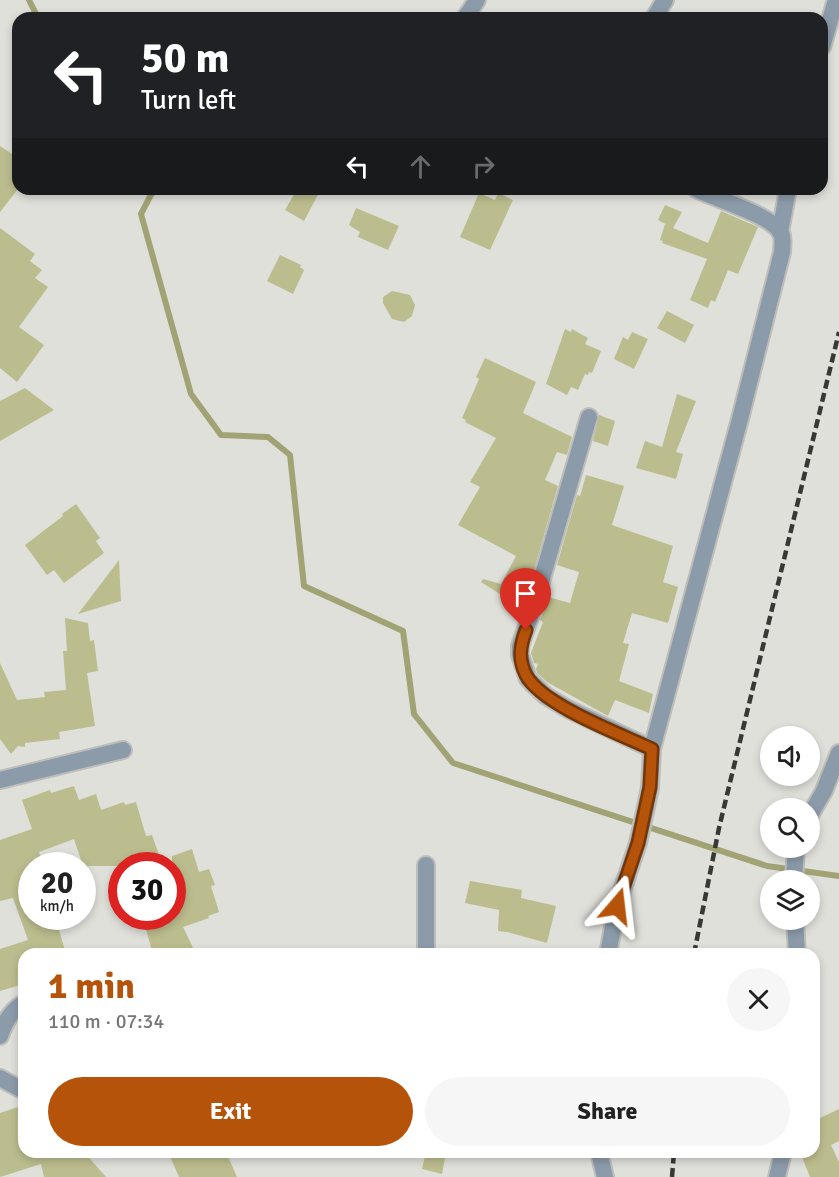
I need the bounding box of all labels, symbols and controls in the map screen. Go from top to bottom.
text: 50 m [141,33,230,84]
icon: left [42,36,120,114]
text: Turn left [141,84,236,117]
icon: left [341,150,374,183]
icon: ahead [404,150,437,183]
icon: right [467,150,500,183]
pin [500,568,551,630]
icon: arrive [509,577,542,610]
map controls [760,726,820,930]
button: sound [760,726,820,786]
button: search [760,798,820,858]
speed limit sign: 30 [108,852,186,930]
text: 20 [41,865,73,902]
button: layers [760,870,820,930]
position arrow [585,874,649,938]
text: km/h [40,897,74,915]
text: 1 min [48,964,135,1009]
button: close [727,968,790,1031]
text: 110 m · 07:34 [48,1009,164,1034]
button: Exit [48,1077,413,1146]
button: Share [425,1077,790,1146]

